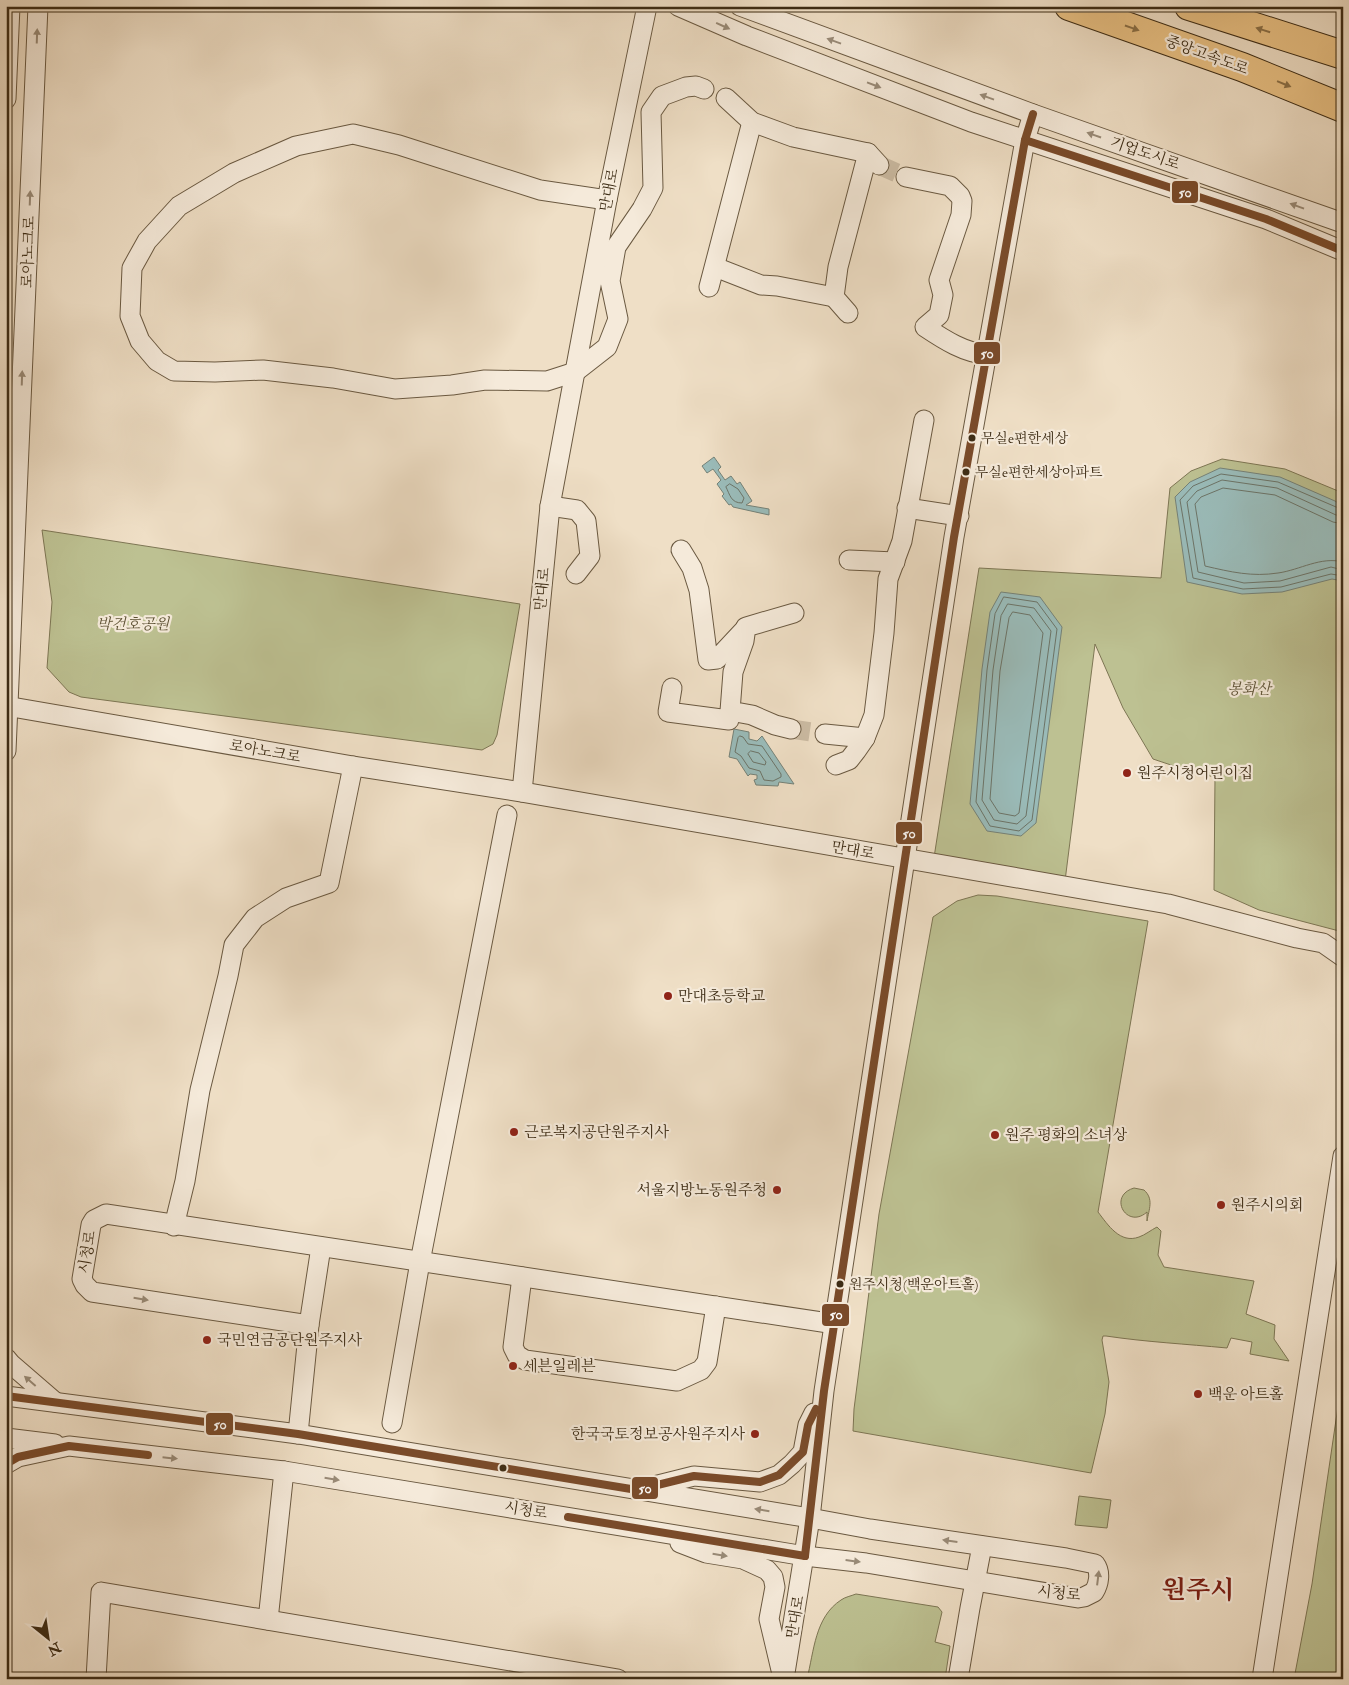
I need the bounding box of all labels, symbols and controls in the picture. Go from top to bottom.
one-way arrow [716,22,730,30]
one-way arrow [1124,25,1139,32]
one-way arrow [1255,25,1270,33]
one-way arrow [33,28,41,44]
street label: 중앙고속도로 [1163,32,1251,79]
one-way arrow [827,37,842,44]
one-way arrow [1277,81,1291,89]
one-way arrow [867,82,882,89]
one-way arrow [979,93,994,101]
one-way arrow [1086,131,1101,139]
street label: 기업도시로 [1107,133,1183,174]
street label: 만대로 [596,166,623,213]
line badge: 50 [1171,180,1199,204]
text: 50 [1178,184,1192,201]
one-way arrow [26,190,34,206]
one-way arrow [1289,202,1304,210]
street label: 로아노크로 [18,215,39,289]
line badge: 50 [973,341,1001,365]
text: 50 [980,345,994,362]
one-way arrow [19,370,27,386]
place label: 무실e편한세상 [981,430,1068,447]
marker: 무실e편한세상 [967,433,977,443]
place label: 무실e편한세상아파트 [975,464,1103,481]
marker: 무실e편한세상아파트 [961,467,971,477]
street label: 만대로 [531,566,554,612]
park label: 박건호공원 [97,615,171,634]
park label: 봉화산 [1227,680,1273,699]
street label: 로아노크로 [228,736,303,767]
place label: 원주시청어린이집 [1137,764,1253,783]
marker: 원주시청어린이집 [1121,767,1133,779]
line badge: 50 [895,821,923,845]
text: 50 [902,825,916,842]
street label: 만대로 [830,837,876,864]
place label: 만대초등학교 [678,987,765,1006]
marker: 만대초등학교 [662,990,674,1002]
place label: 근로복지공단원주지사 [524,1123,669,1142]
marker: 근로복지공단원주지사 [508,1126,520,1138]
place label: 원주 평화의 소녀상 [1005,1126,1128,1145]
marker: 원주 평화의 소녀상 [989,1129,1001,1141]
place label: 서울지방노동원주청 [637,1181,767,1200]
marker: 서울지방노동원주청 [771,1184,783,1196]
place label: 원주시의회 [1231,1196,1303,1215]
marker: 원주시의회 [1215,1199,1227,1211]
street label: 시청로 [75,1229,100,1275]
place label: 원주시청(백운아트홀) [849,1276,978,1293]
marker: 원주시청(백운아트홀) [835,1279,845,1289]
one-way arrow [133,1296,149,1304]
line badge: 50 [821,1303,850,1327]
text: 50 [829,1306,843,1323]
place label: 국민연금공단원주지사 [217,1331,362,1350]
marker: 국민연금공단원주지사 [201,1334,213,1346]
place label: 세븐일레븐 [523,1357,596,1376]
marker: 세븐일레븐 [507,1360,519,1372]
one-way arrow [23,1375,36,1386]
place label: 백운 아트홀 [1208,1385,1284,1404]
marker: 백운 아트홀 [1192,1388,1204,1400]
line badge: 50 [205,1412,234,1436]
text: 50 [213,1416,227,1433]
place label: 한국국토정보공사원주지사 [571,1425,746,1444]
marker: 한국국토정보공사원주지사 [749,1428,761,1440]
one-way arrow [162,1454,178,1462]
unlabelled marker [498,1463,508,1473]
one-way arrow [325,1475,341,1483]
line badge: 50 [631,1476,659,1500]
text: 50 [638,1480,652,1497]
street label: 시청로 [503,1498,549,1523]
one-way arrow [754,1506,770,1514]
one-way arrow [942,1537,958,1545]
one-way arrow [713,1552,729,1560]
one-way arrow [846,1557,862,1565]
one-way arrow [1094,1569,1102,1585]
district label: 원주시 [1162,1575,1234,1606]
street label: 시청로 [1036,1582,1082,1605]
street label: 만대로 [782,1594,809,1640]
north arrow [22,1612,72,1662]
text: N [44,1638,65,1660]

